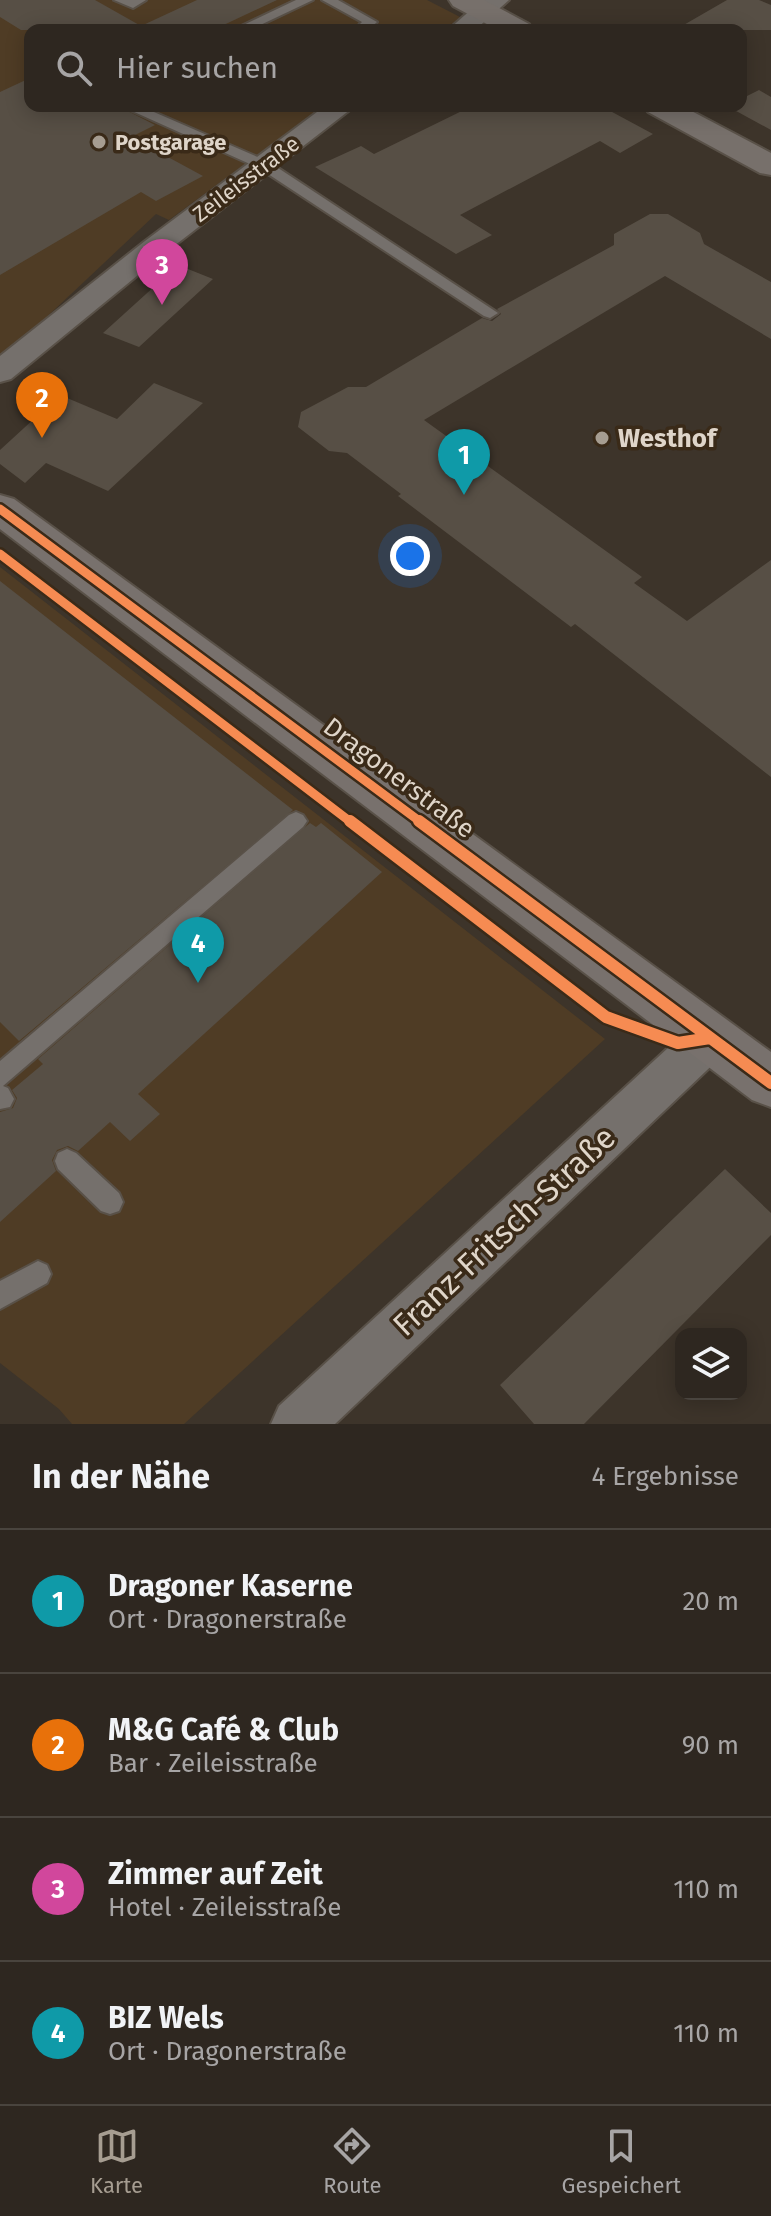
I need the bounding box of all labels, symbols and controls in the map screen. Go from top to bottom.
search box [24,24,747,112]
icon: search [52,46,96,90]
text: Hier suchen [116,50,278,86]
place label: Postgarage [115,129,227,156]
street label: Zeileisstraße [187,130,305,228]
marker: Postgarage [90,133,108,151]
pin: 3 [136,239,188,305]
pin: 2 [16,372,68,438]
place label: Westhof [618,423,719,454]
pin: 1 [438,429,490,495]
marker: Westhof [593,429,611,447]
your location [390,536,430,576]
street label: Dragonerstraße [317,711,481,845]
pin: 4 [172,917,224,983]
street label: Franz-Fritsch-Straße [385,1118,623,1344]
map controls [675,1328,747,1400]
button: layers [675,1328,747,1400]
text: In der Nähe [32,1456,210,1497]
text: 4 Ergebnisse [592,1461,739,1492]
text: Dragoner Kaserne [108,1568,353,1604]
text: 1 [52,1586,64,1617]
text: 20 m [682,1586,739,1617]
text: Ort · Dragonerstraße [108,1604,347,1635]
text: M&G Café & Club [108,1712,339,1748]
text: 2 [51,1730,65,1761]
text: 90 m [682,1730,739,1761]
text: Bar · Zeileisstraße [108,1748,318,1779]
text: Zimmer auf Zeit [108,1856,323,1892]
text: 3 [51,1874,65,1905]
text: 110 m [673,1874,739,1905]
text: Hotel · Zeileisstraße [108,1892,341,1923]
text: BIZ Wels [108,2000,224,2036]
text: 4 [51,2018,65,2049]
text: 110 m [673,2018,739,2049]
text: Ort · Dragonerstraße [108,2036,347,2067]
tab: Karte [90,2124,143,2199]
tab: Route [323,2124,381,2199]
tab: Gespeichert [562,2124,681,2199]

